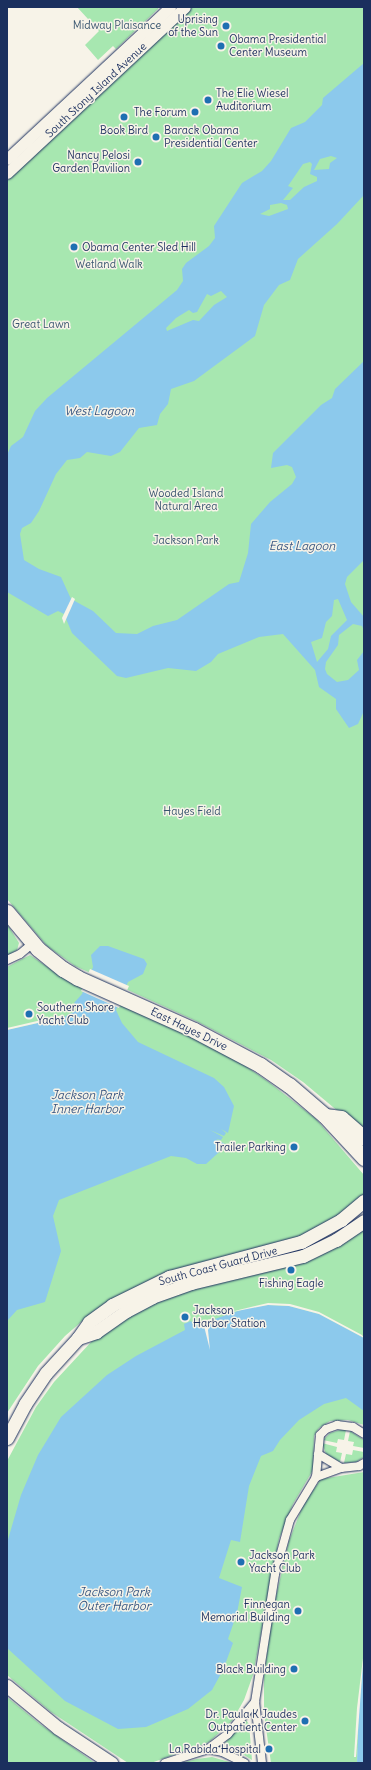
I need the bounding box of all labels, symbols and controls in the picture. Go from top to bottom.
place label: Uprising of the Sun [168,13,218,39]
park label: Midway Plaisance [73,18,161,32]
marker: Uprising of the Sun [221,21,231,31]
place label: Obama Presidential Center Museum [229,33,326,59]
street label: South Stony Island Avenue [43,40,149,140]
marker: Obama Presidential Center Museum [216,41,226,51]
place label: The Elie Wiesel Auditorium [216,87,288,113]
marker: The Elie Wiesel Auditorium [203,95,213,105]
place label: The Forum [134,105,187,119]
marker: The Forum [190,107,200,117]
marker: Book Bird [119,112,129,122]
place label: Book Bird [100,123,148,137]
place label: Barack Obama Presidential Center [164,124,257,150]
marker: Barack Obama Presidential Center [151,132,161,142]
place label: Nancy Pelosi Garden Pavilion [52,149,130,175]
marker: Nancy Pelosi Garden Pavilion [133,157,143,167]
place label: Obama Center Sled Hill [82,240,196,254]
marker: Obama Center Sled Hill [69,242,79,252]
park label: Wetland Walk [75,257,143,271]
park label: Great Lawn [12,317,70,331]
water label: West Lagoon [64,404,134,418]
park label: Wooded Island Natural Area [149,487,223,513]
park label: Jackson Park [153,533,219,547]
water label: East Lagoon [269,539,335,553]
park label: Hayes Field [163,804,221,818]
place label: Southern Shore Yacht Club [37,1001,114,1027]
street label: East Hayes Drive [148,1005,230,1053]
marker: Southern Shore Yacht Club [24,1009,34,1019]
water label: Jackson Park Inner Harbor [51,1088,123,1116]
place label: Trailer Parking [215,1140,286,1154]
marker: Trailer Parking [289,1142,299,1152]
street label: South Coast Guard Drive [157,1244,279,1288]
marker: Fishing Eagle [286,1265,296,1275]
place label: Fishing Eagle [259,1276,323,1290]
place label: Jackson Harbor Station [193,1304,266,1330]
marker: Jackson Harbor Station [180,1312,190,1322]
place label: Jackson Park Yacht Club [249,1549,315,1575]
marker: Jackson Park Yacht Club [236,1557,246,1567]
water label: Jackson Park Outer Harbor [77,1585,151,1613]
place label: Finnegan Memorial Building [201,1598,290,1624]
marker: Finnegan Memorial Building [293,1606,303,1616]
place label: Black Building [216,1662,286,1676]
marker: Black Building [289,1664,299,1674]
place label: Dr. Paula K Jaudes Outpatient Center [205,1708,297,1734]
marker: Dr. Paula K Jaudes Outpatient Center [300,1716,310,1726]
place label: La Rabida Hospital [169,1742,261,1756]
marker: La Rabida Hospital [264,1744,274,1754]

